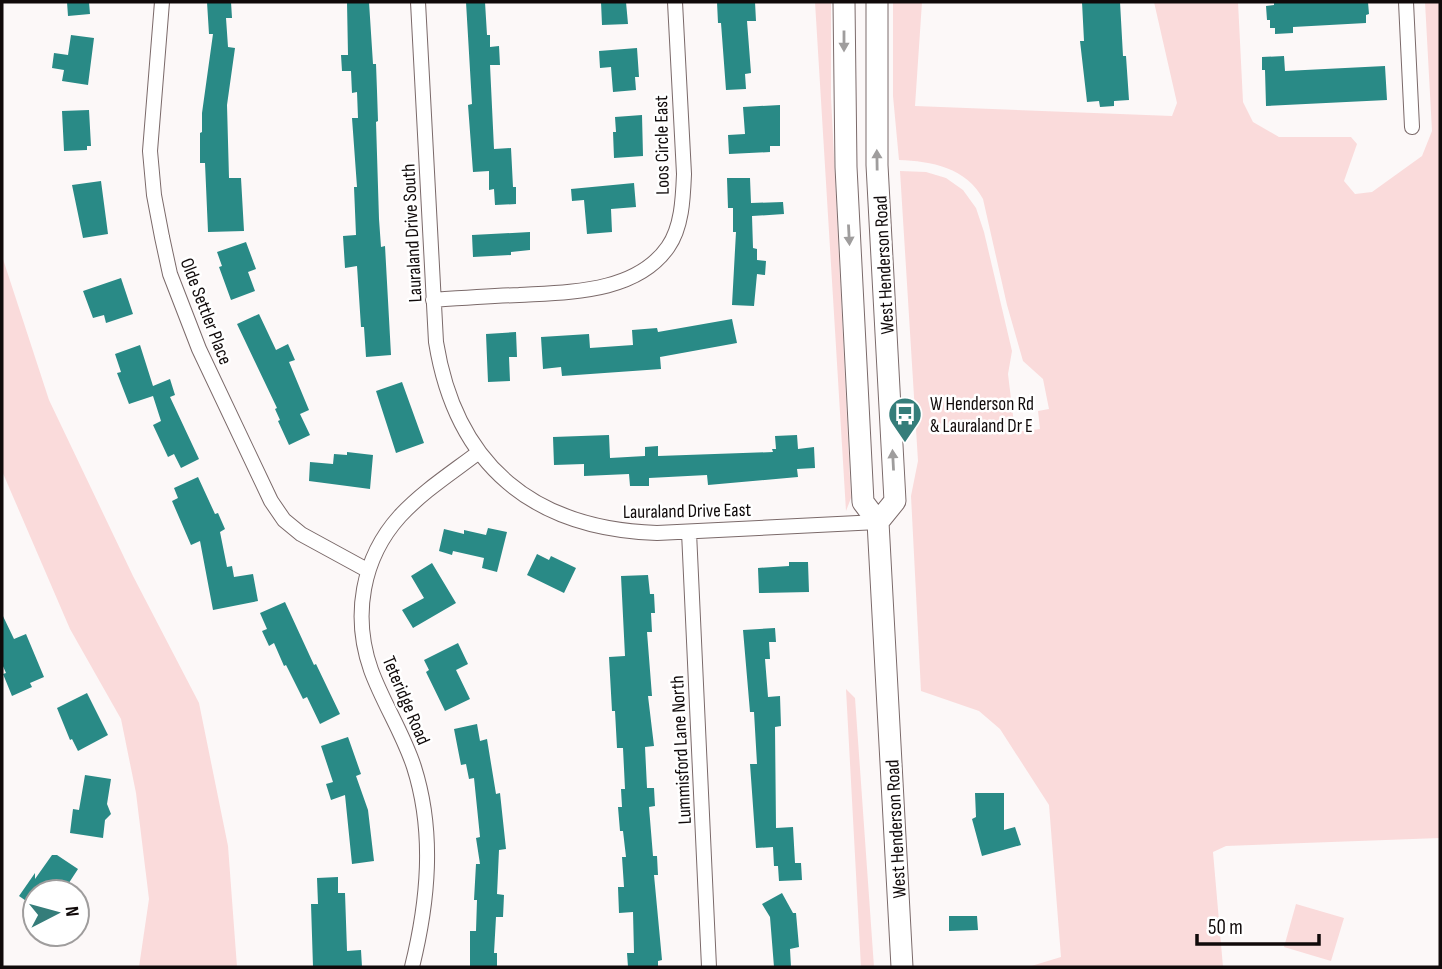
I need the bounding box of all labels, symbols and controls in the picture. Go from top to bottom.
one-way arrow [838,30,850,52]
street label: Loos Circle East [650,95,675,195]
one-way arrow [872,149,883,171]
street label: Lauraland Drive South [397,163,428,303]
street label: West Henderson Road [869,195,900,335]
one-way arrow [844,224,855,246]
street label: Olde Settler Place [175,255,236,368]
place label: W Henderson Rd & Lauraland Dr E [930,393,1034,438]
bus stop icon: W Henderson Rd & Lauraland Dr E [886,395,924,444]
one-way arrow [887,449,898,471]
street label: Lauraland Drive East [623,499,752,524]
street label: Teteridge Road [377,653,435,748]
street label: Lummisford Lane North [666,675,697,825]
street label: West Henderson Road [881,759,912,899]
north arrow [21,878,91,948]
scale bar [1197,902,1320,946]
text: N [59,905,83,918]
text: 50 m [1208,915,1243,940]

